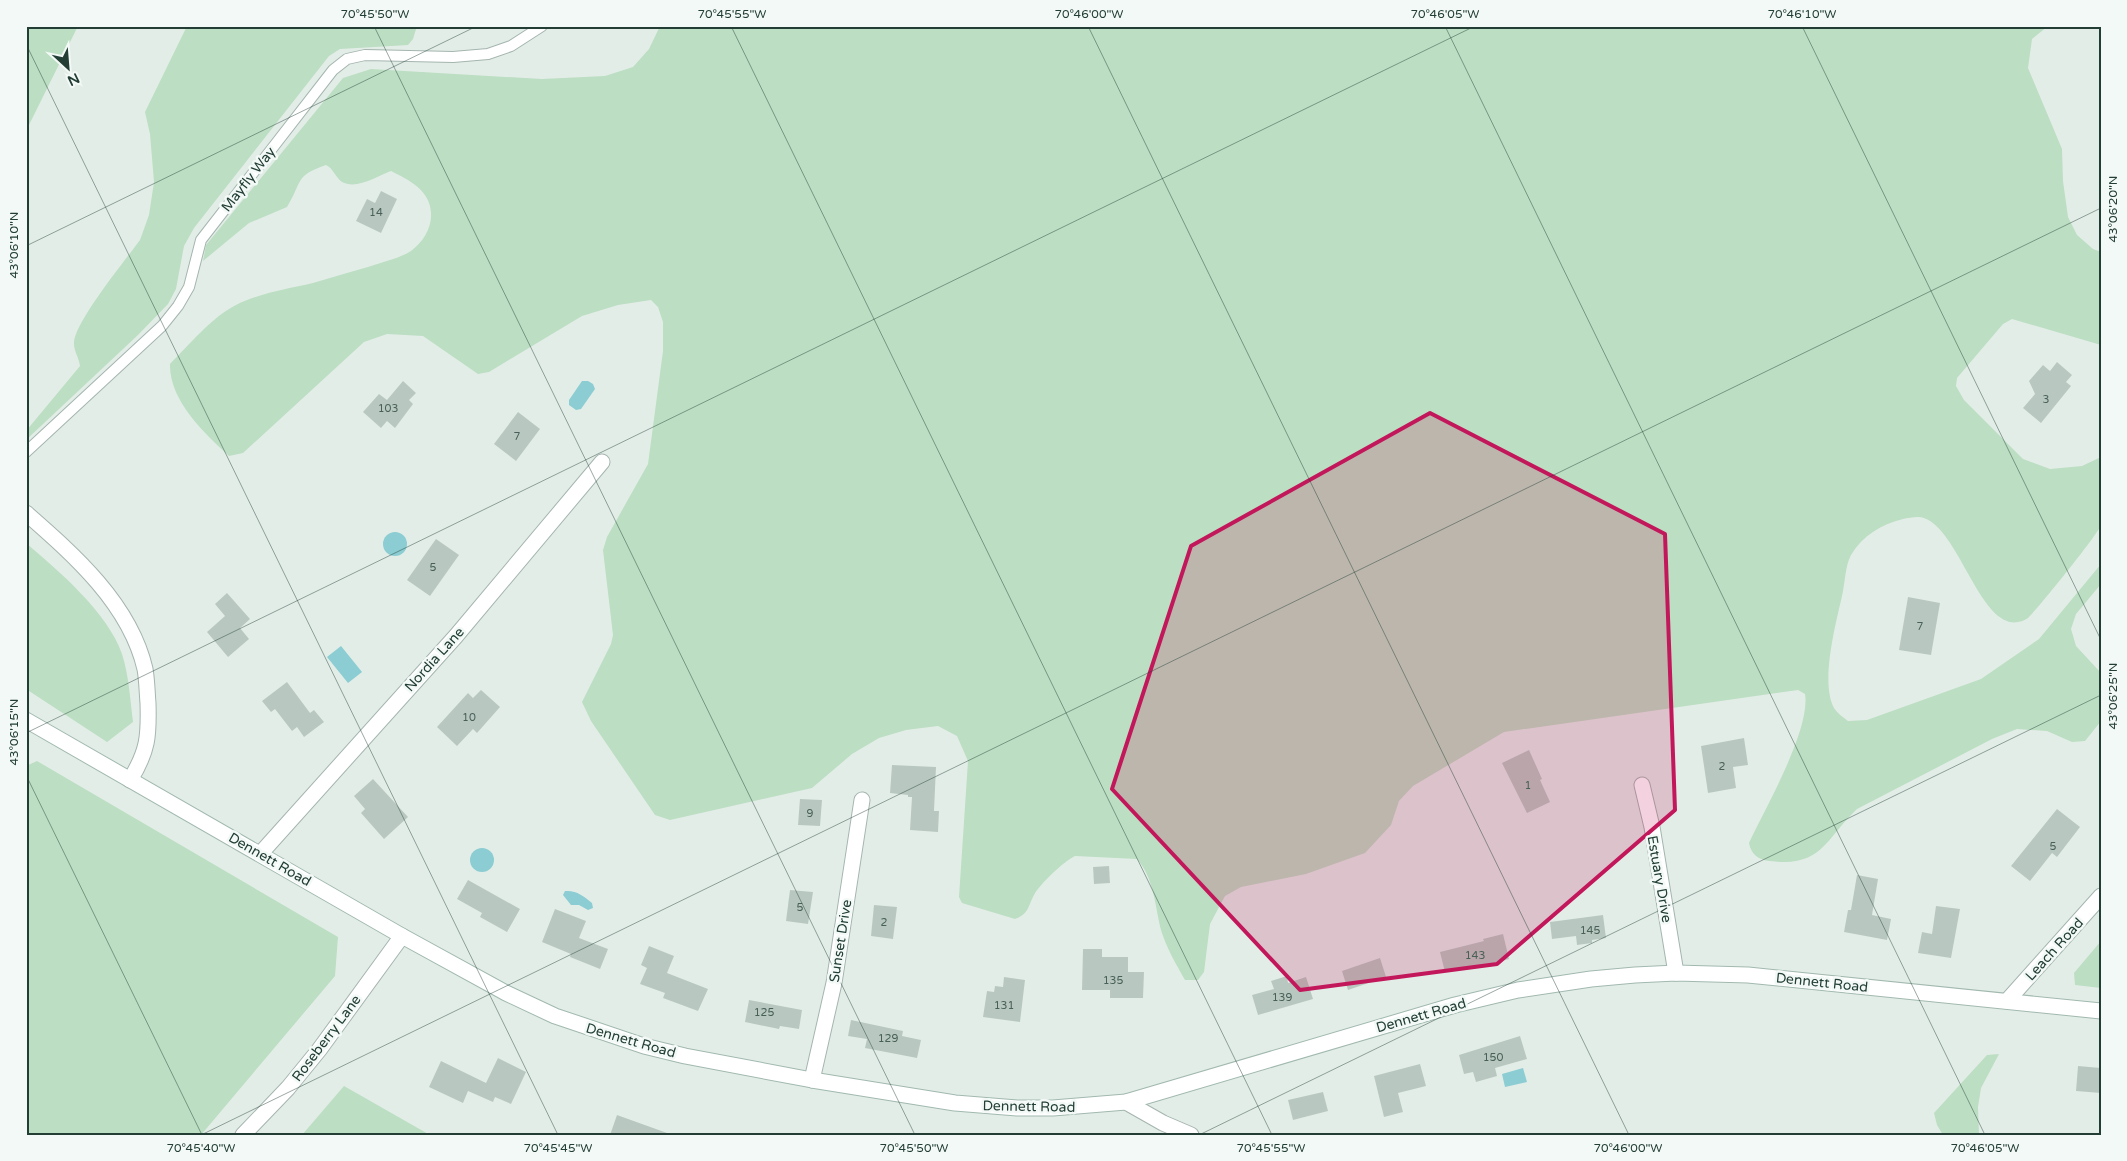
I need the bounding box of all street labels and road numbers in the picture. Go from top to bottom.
street label: Mayfly Way [218,143,279,215]
street label: Nordia Lane [401,624,468,695]
street label: Dennett Road [225,829,314,890]
street label: Estuary Drive [1643,834,1676,924]
street label: Sunset Drive [826,898,855,984]
street label: Leach Road [2022,914,2087,984]
street label: Dennett Road [1775,969,1869,996]
street label: Roseberry Lane [288,992,365,1085]
street label: Dennett Road [1374,995,1468,1036]
street label: Dennett Road [584,1020,678,1061]
street label: Dennett Road [983,1097,1075,1116]

